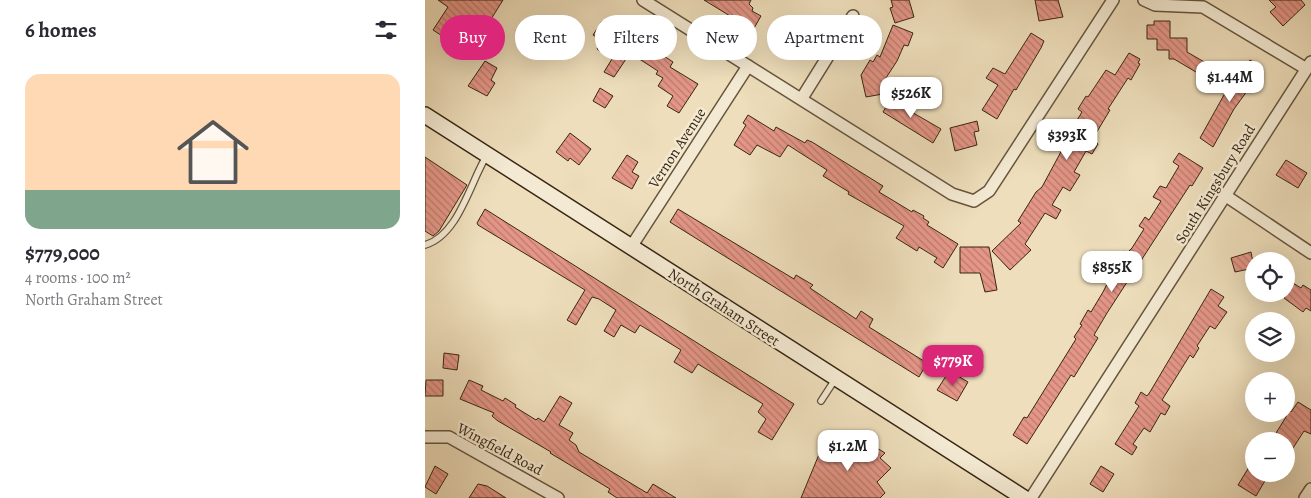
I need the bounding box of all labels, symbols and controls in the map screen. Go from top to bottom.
chip: Buy [440,15,505,60]
chip: Rent [515,15,585,60]
chip: Filters [595,15,677,60]
chip: New [687,15,757,60]
chip: Apartment [767,15,882,60]
text: 6 homes [25,16,97,44]
icon: filters [372,16,400,44]
pin: $1.44M [1189,61,1271,103]
text: $1.44M [1207,66,1253,88]
pin: $526K [876,76,946,119]
text: $526K [891,82,931,104]
street label: Vernon Avenue [643,104,711,193]
icon: home [168,107,258,197]
pin: $393K [1032,119,1102,161]
street label: South Kingsbury Road [1170,120,1260,247]
text: $393K [1047,124,1087,146]
text: $779,000 [25,239,100,267]
pin: $855K [1077,250,1147,293]
map controls [1245,252,1295,482]
button: locate [1245,252,1295,302]
text: $855K [1092,256,1132,278]
street label: North Graham Street [664,263,784,351]
text: 4 rooms · 100 m² [25,267,131,289]
text: North Graham Street [25,289,163,311]
button: layers [1245,312,1295,362]
pin: $779K [918,344,988,387]
text: $779K [933,350,973,372]
button: + [1245,372,1295,422]
street label: Wingfield Road [453,417,547,480]
pin: $1.2M [813,430,883,472]
button: − [1245,432,1295,482]
text: $1.2M [829,435,867,457]

